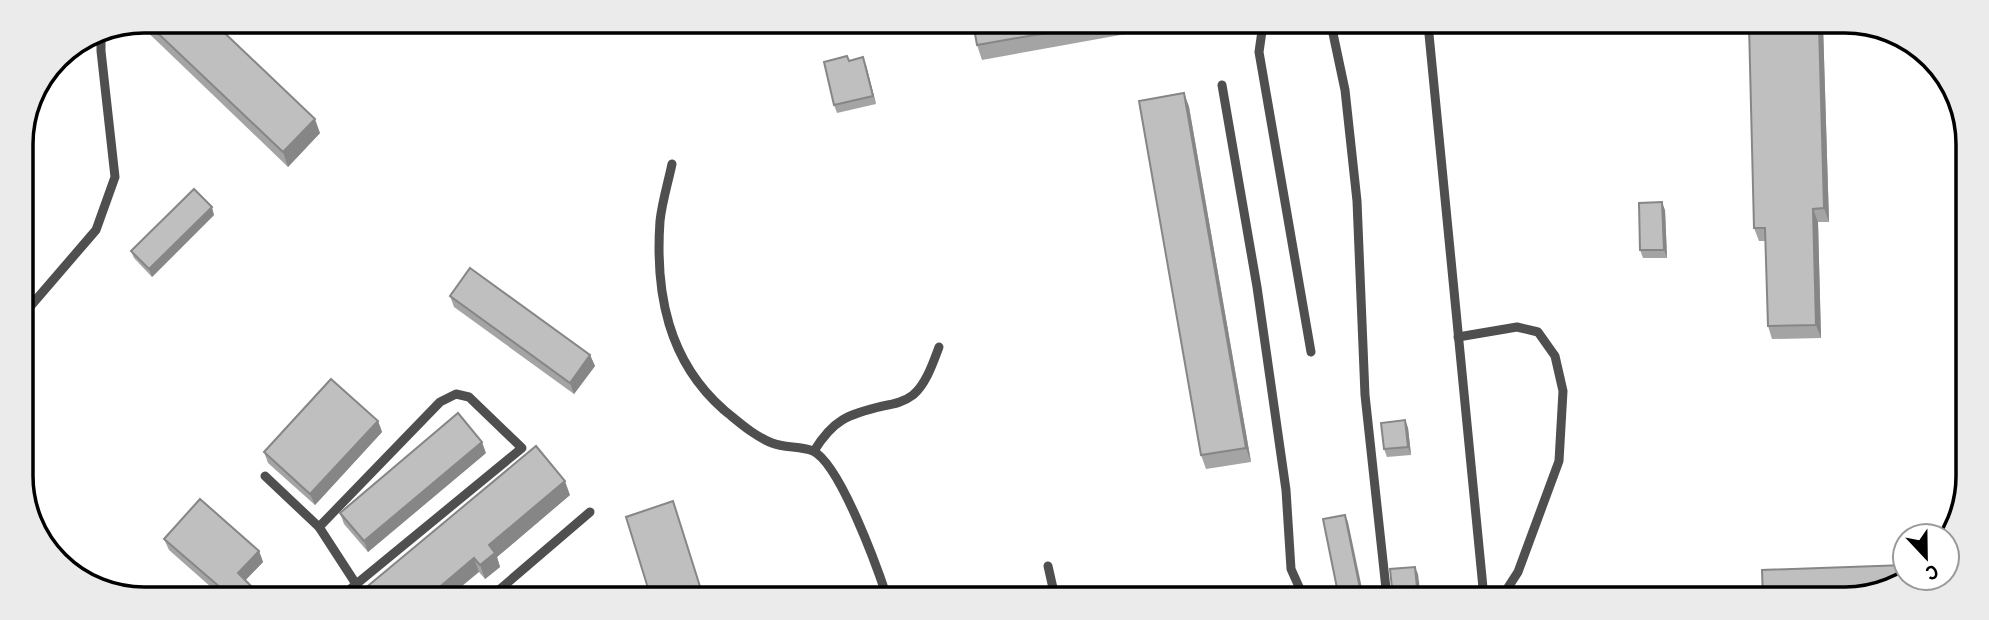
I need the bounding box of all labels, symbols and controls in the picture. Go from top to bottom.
north arrow [1891,522,1961,592]
text: С [1921,558,1942,584]

